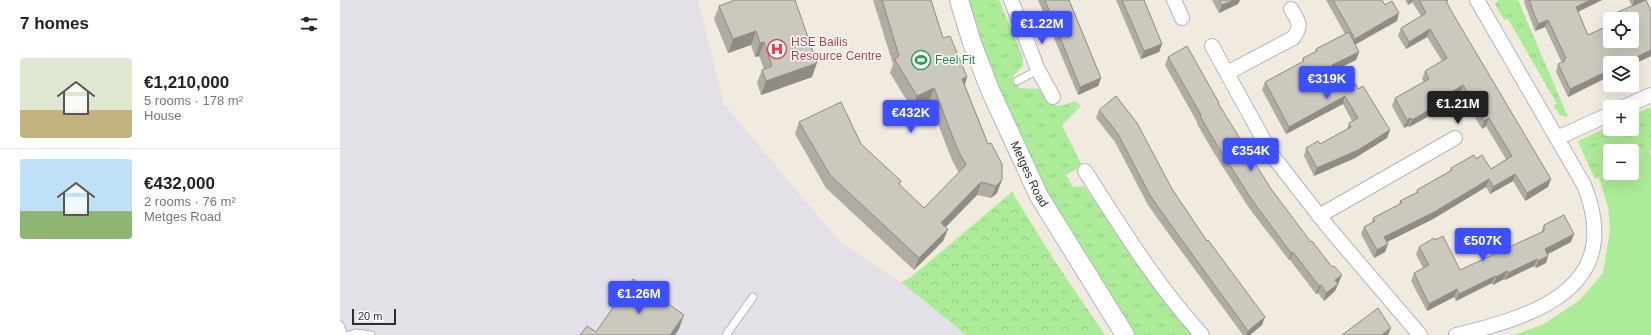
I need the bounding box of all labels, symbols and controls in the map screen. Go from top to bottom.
pin: €1.22M [1009,11,1075,45]
map controls [1603,12,1639,180]
button: locate [1603,12,1639,48]
icon: filters [298,13,320,35]
text: 7 homes [20,14,89,33]
text: €1.22M [1020,16,1064,31]
place label: HSE Bailis Resource Centre [791,35,882,63]
hospital icon: HSE Bailis Resource Centre [766,38,788,60]
sports icon: Feel Fit [910,49,932,71]
place label: Feel Fit [935,53,976,67]
button: layers [1603,56,1639,92]
pin: €319K [1299,66,1355,100]
text: €319K [1308,71,1346,86]
text: €1,210,000 [144,73,229,92]
icon: home [52,74,100,122]
pin: €1.21M [1425,91,1491,125]
text: 5 rooms · 178 m² [144,93,243,108]
text: €1.21M [1436,96,1480,111]
pin: €432K [883,100,939,134]
button: + [1603,100,1639,136]
text: €432K [892,105,930,120]
text: House [144,108,182,123]
pin: €354K [1223,138,1279,172]
street label: Metges Road [1008,139,1051,210]
text: €354K [1232,143,1270,158]
button: − [1603,144,1639,180]
text: €432,000 [144,174,215,193]
icon: home [52,175,100,223]
text: 2 rooms · 76 m² [144,194,236,209]
text: Metges Road [144,209,221,224]
pin: €507K [1455,228,1511,262]
text: €507K [1464,233,1502,248]
pin: €1.26M [606,281,672,315]
text: €1.26M [617,286,661,301]
scale bar [352,307,396,326]
text: 20 m [358,310,382,322]

